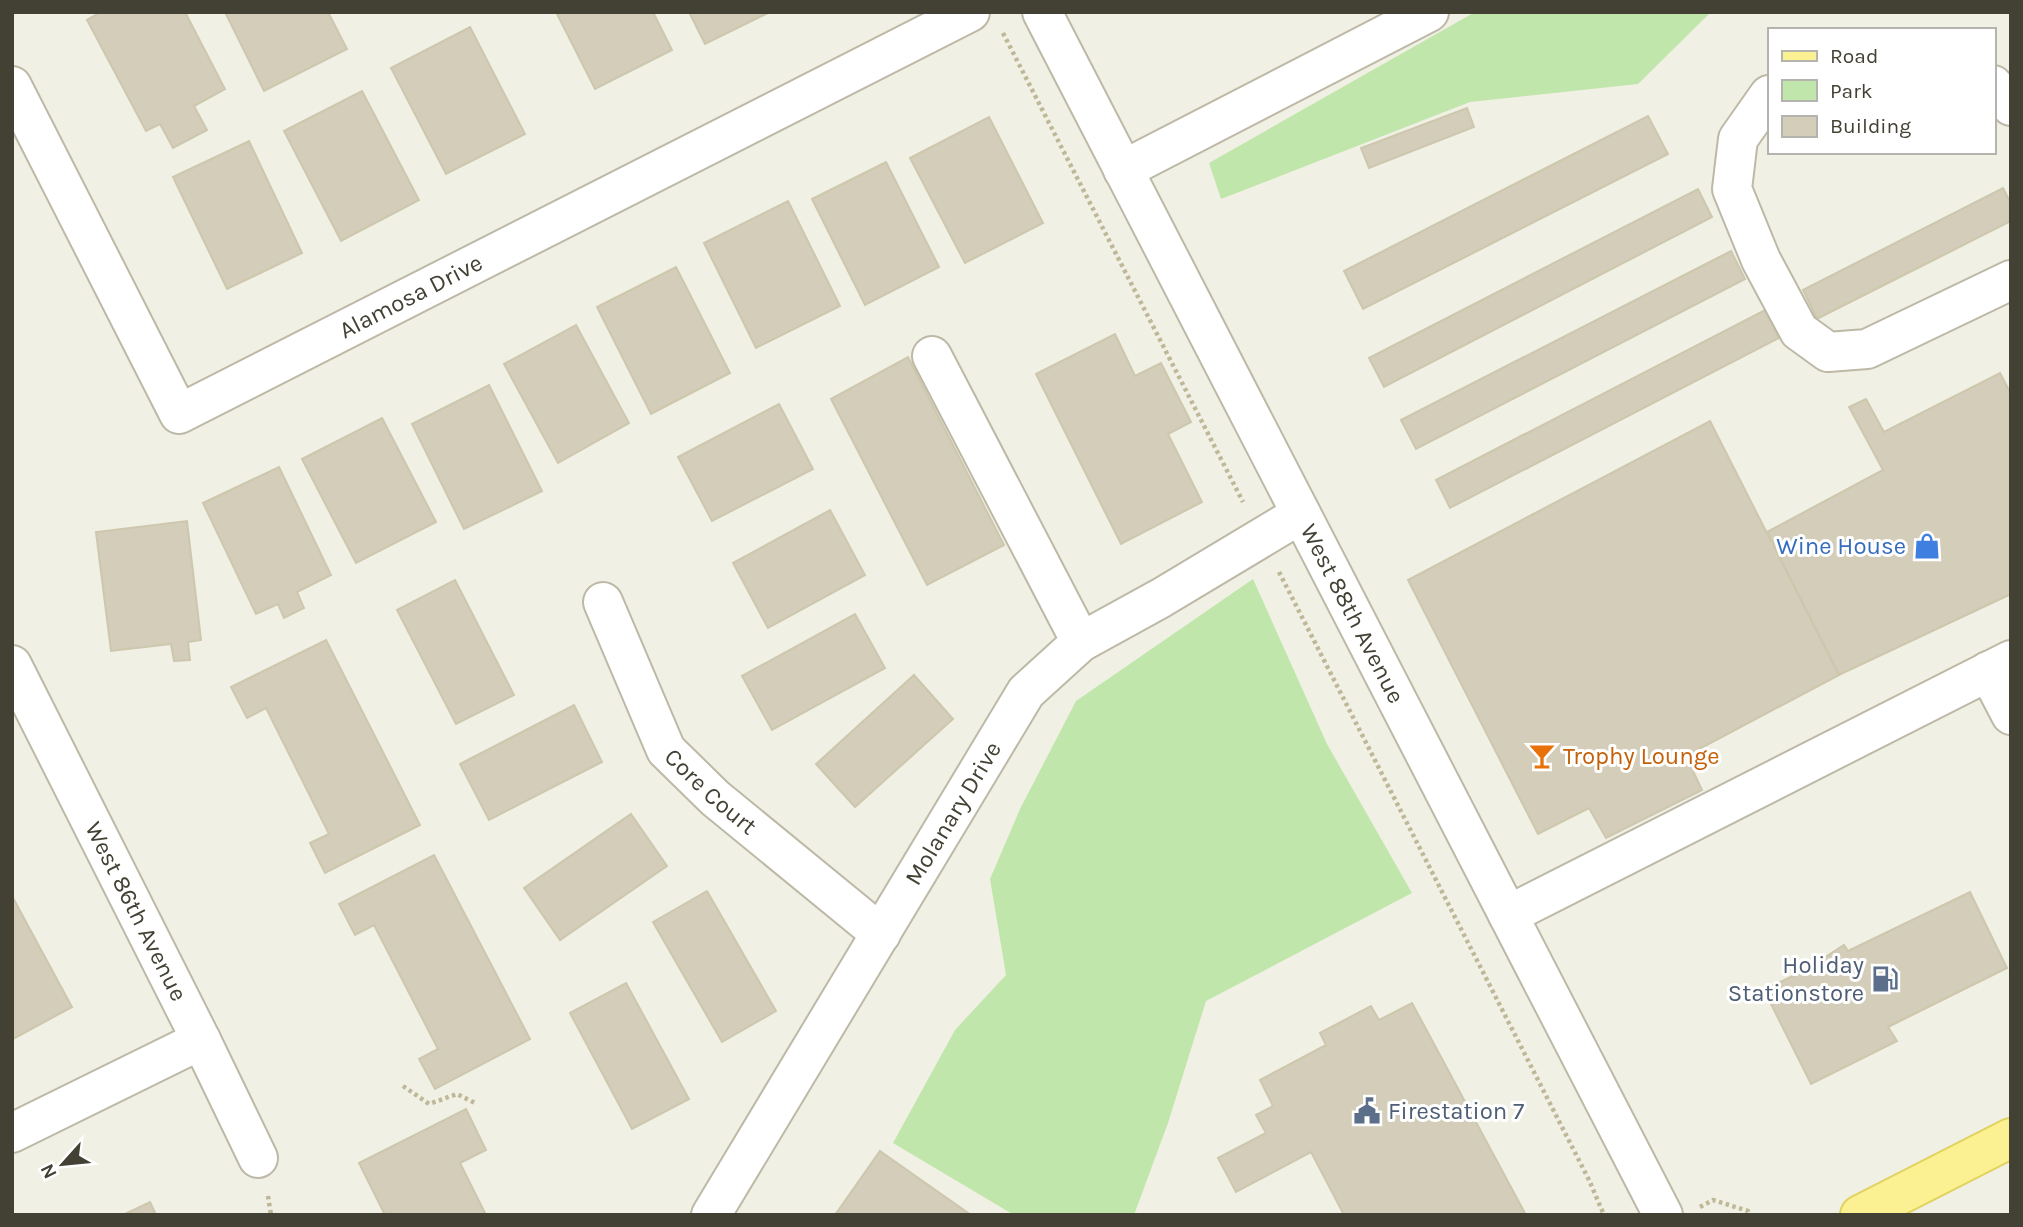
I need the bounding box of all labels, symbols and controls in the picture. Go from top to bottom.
legend [1768,28,1995,154]
text: Road [1830,44,1878,68]
text: Park [1830,79,1873,103]
text: Building [1830,114,1911,138]
street label: Alamosa Drive [334,248,487,344]
street label: West 88th Avenue [1295,519,1410,708]
shop icon: Wine House [1912,531,1942,561]
place label: Wine House [1776,532,1906,560]
street label: Molanary Drive [899,736,1007,890]
bar icon: Trophy Lounge [1527,741,1557,771]
place label: Trophy Lounge [1563,742,1720,770]
street label: Core Court [659,743,762,840]
street label: West 86th Avenue [79,817,193,1006]
place label: Holiday Stationstore [1728,951,1864,1007]
fuel station icon: Holiday Stationstore [1870,964,1900,994]
public building icon: Firestation 7 [1352,1096,1382,1126]
place label: Firestation 7 [1388,1097,1524,1125]
north arrow [28,1129,98,1199]
text: N [36,1160,62,1182]

